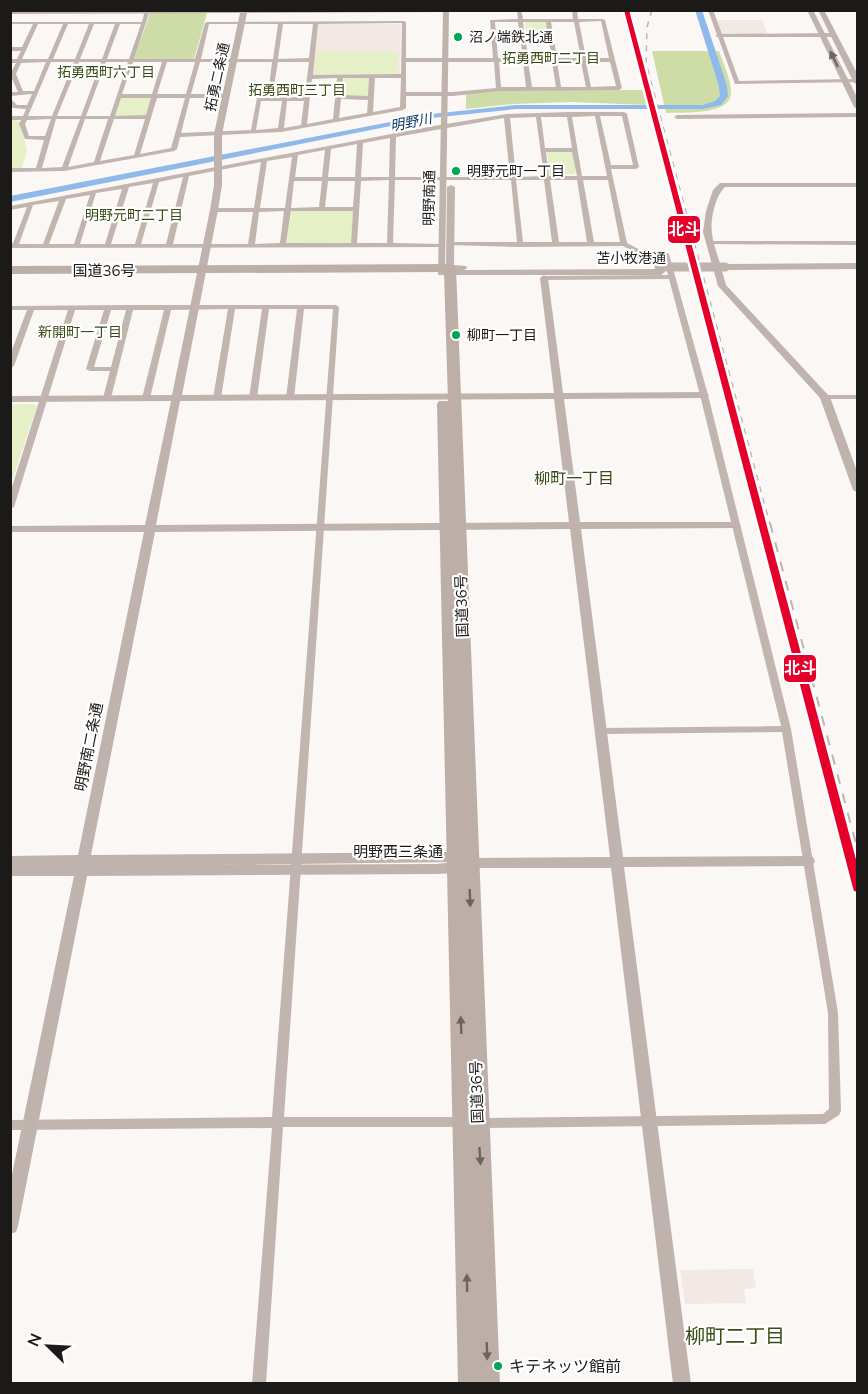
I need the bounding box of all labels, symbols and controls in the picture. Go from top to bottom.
place label: 沼ノ端鉄北通 [469,28,553,46]
marker: 沼ノ端鉄北通 [452,31,464,43]
street label: 拓勇二条通 [201,41,233,113]
district label: 拓勇西町二丁目 [502,49,600,67]
one-way arrow [829,50,838,67]
district label: 拓勇西町六丁目 [57,63,155,81]
district label: 拓勇西町三丁目 [248,81,346,99]
water label: 明野川 [389,109,435,135]
place label: 明野元町一丁目 [467,162,565,180]
marker: 明野元町一丁目 [450,165,462,177]
street label: 明野南通 [420,170,438,226]
district label: 明野元町二丁目 [85,206,183,224]
line badge: 北斗 [667,215,701,244]
text: 北斗 [668,219,700,239]
street label: 苫小牧港通 [596,249,666,267]
street label: 国道36号 [72,261,136,280]
district label: 新開町一丁目 [38,323,122,341]
place label: 柳町一丁目 [467,326,537,344]
marker: 柳町一丁目 [450,329,462,341]
district label: 柳町一丁目 [534,468,614,488]
street label: 国道36号 [451,574,472,638]
line badge: 北斗 [783,654,817,683]
text: 北斗 [784,658,816,678]
street label: 明野南二条通 [71,701,106,793]
street label: 明野西三条通 [353,842,443,861]
one-way arrow [466,889,475,908]
one-way arrow [456,1016,465,1035]
street label: 国道36号 [466,1060,487,1124]
one-way arrow [475,1147,485,1166]
one-way arrow [463,1274,472,1293]
north arrow [18,1316,78,1376]
district label: 柳町二丁目 [685,1323,785,1348]
text: N [23,1330,46,1349]
one-way arrow [482,1341,491,1360]
place label: キテネッツ館前 [509,1356,621,1376]
marker: キテネッツ館前 [492,1360,504,1372]

